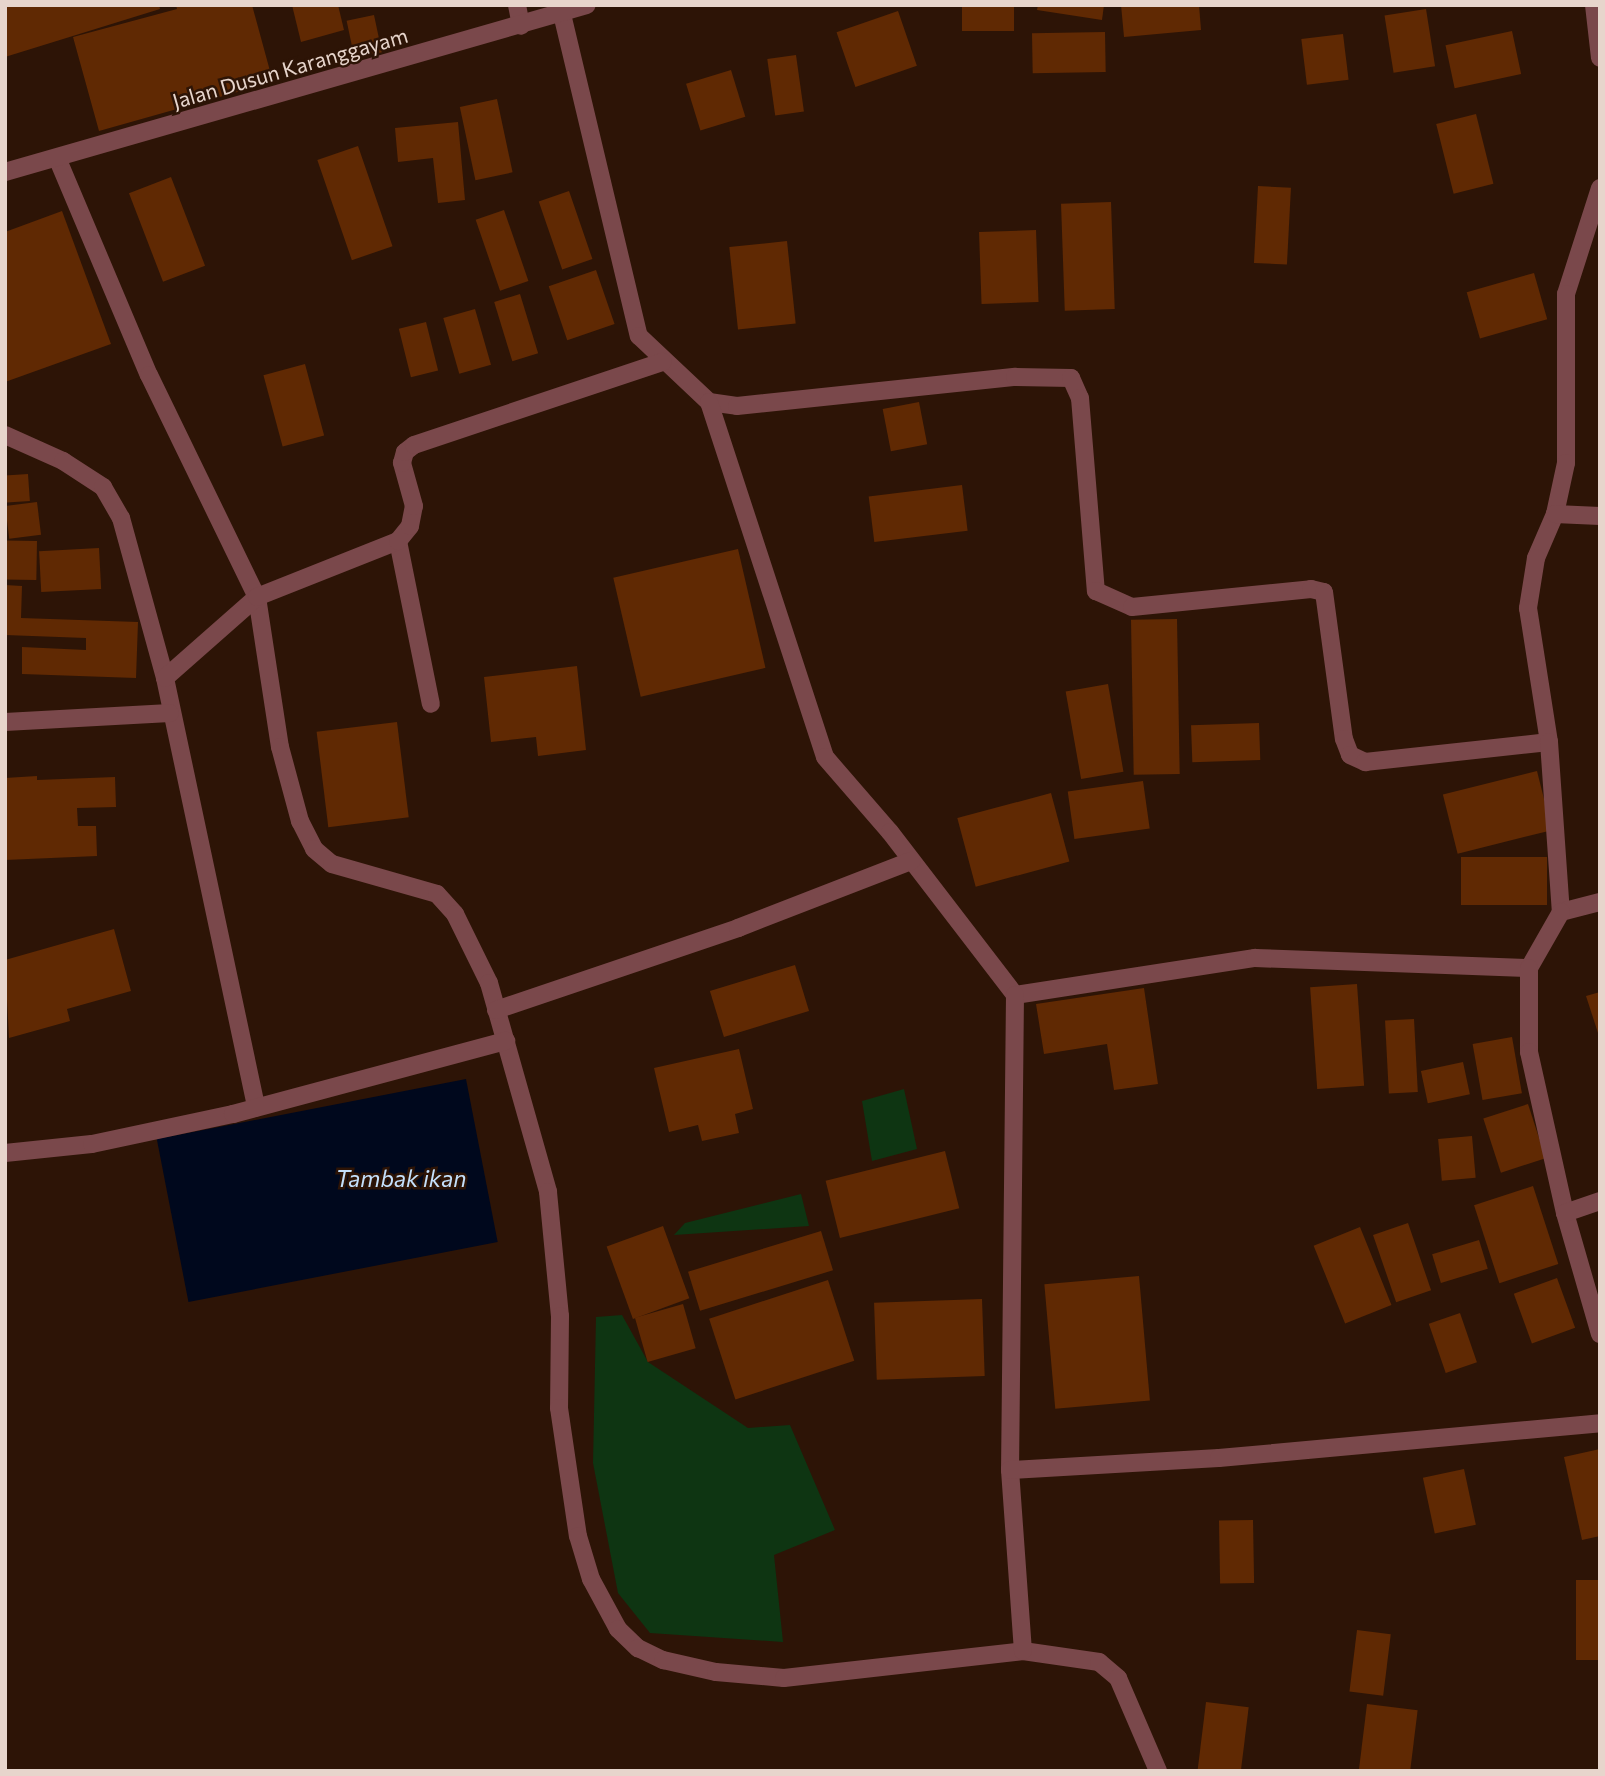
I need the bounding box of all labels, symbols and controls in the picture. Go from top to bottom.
street label: Jalan Dusun Karanggayam [169,22,411,114]
water label: Tambak ikan [336,1164,466,1192]

